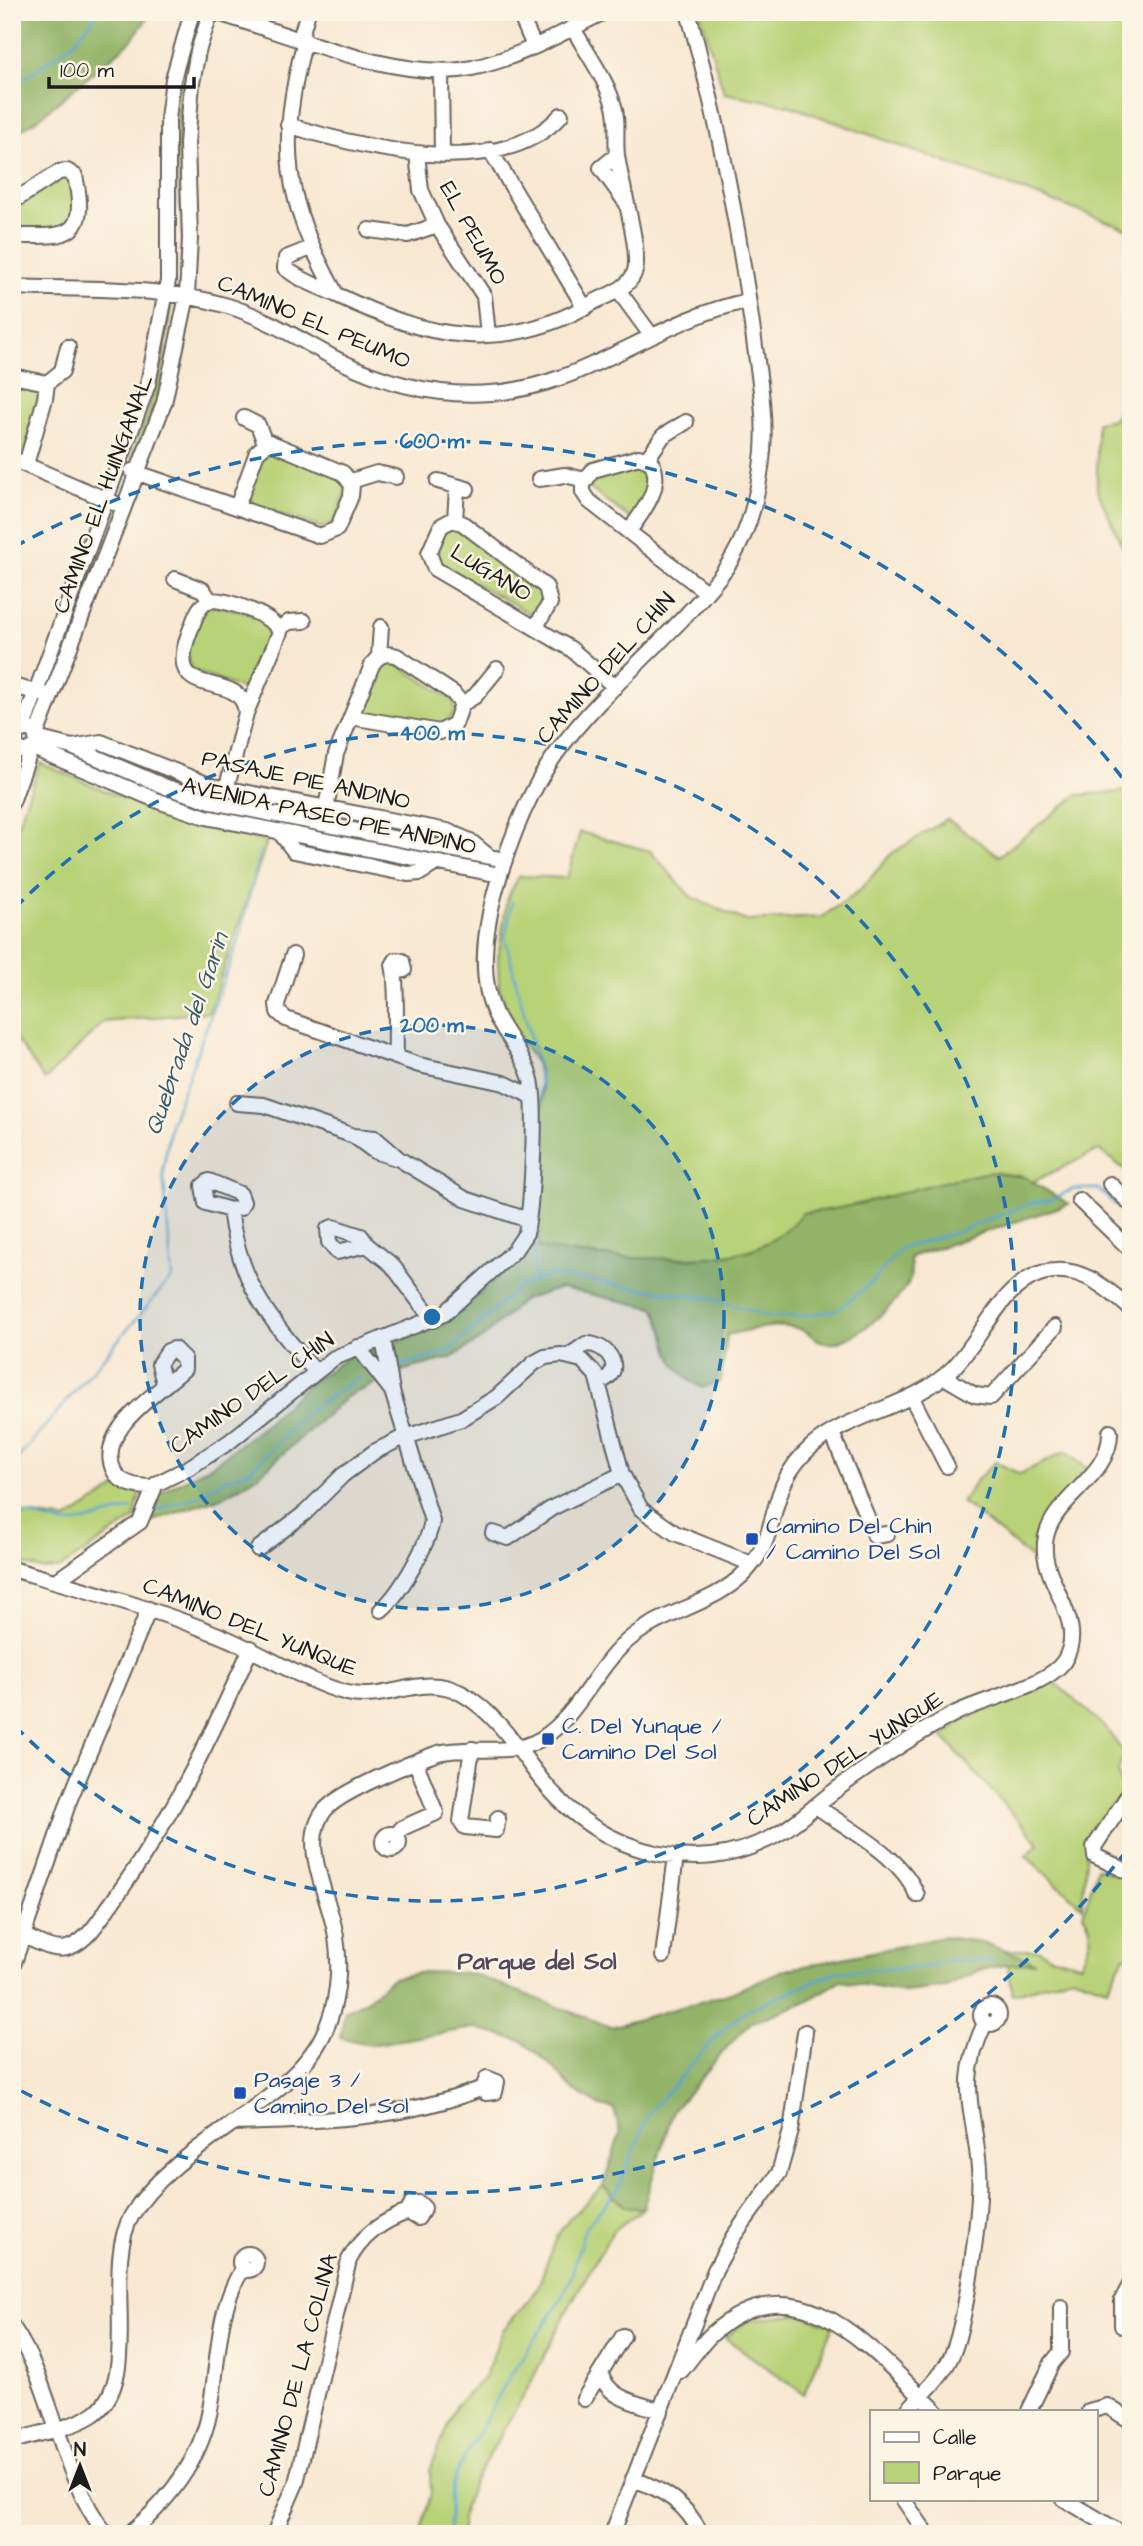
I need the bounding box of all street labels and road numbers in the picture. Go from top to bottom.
street label: EL PEUMO [431,175,515,291]
street label: CAMINO EL PEUMO [213,267,415,377]
street label: CAMINO EL HUINGANAL [45,370,161,618]
street label: LUGANO [444,536,538,610]
street label: CAMINO DEL CHIN [529,585,683,751]
street label: PASAJE PIE ANDINO [199,742,413,818]
street label: AVENIDA PASEO PIE ANDINO [179,769,479,863]
street label: CAMINO DEL CHIN [163,1324,341,1462]
street label: CAMINO DEL YUNQUE [138,1569,362,1685]
street label: CAMINO DEL YUNQUE [740,1683,950,1835]
street label: CAMINO DE LA COLINA [250,2250,346,2500]

